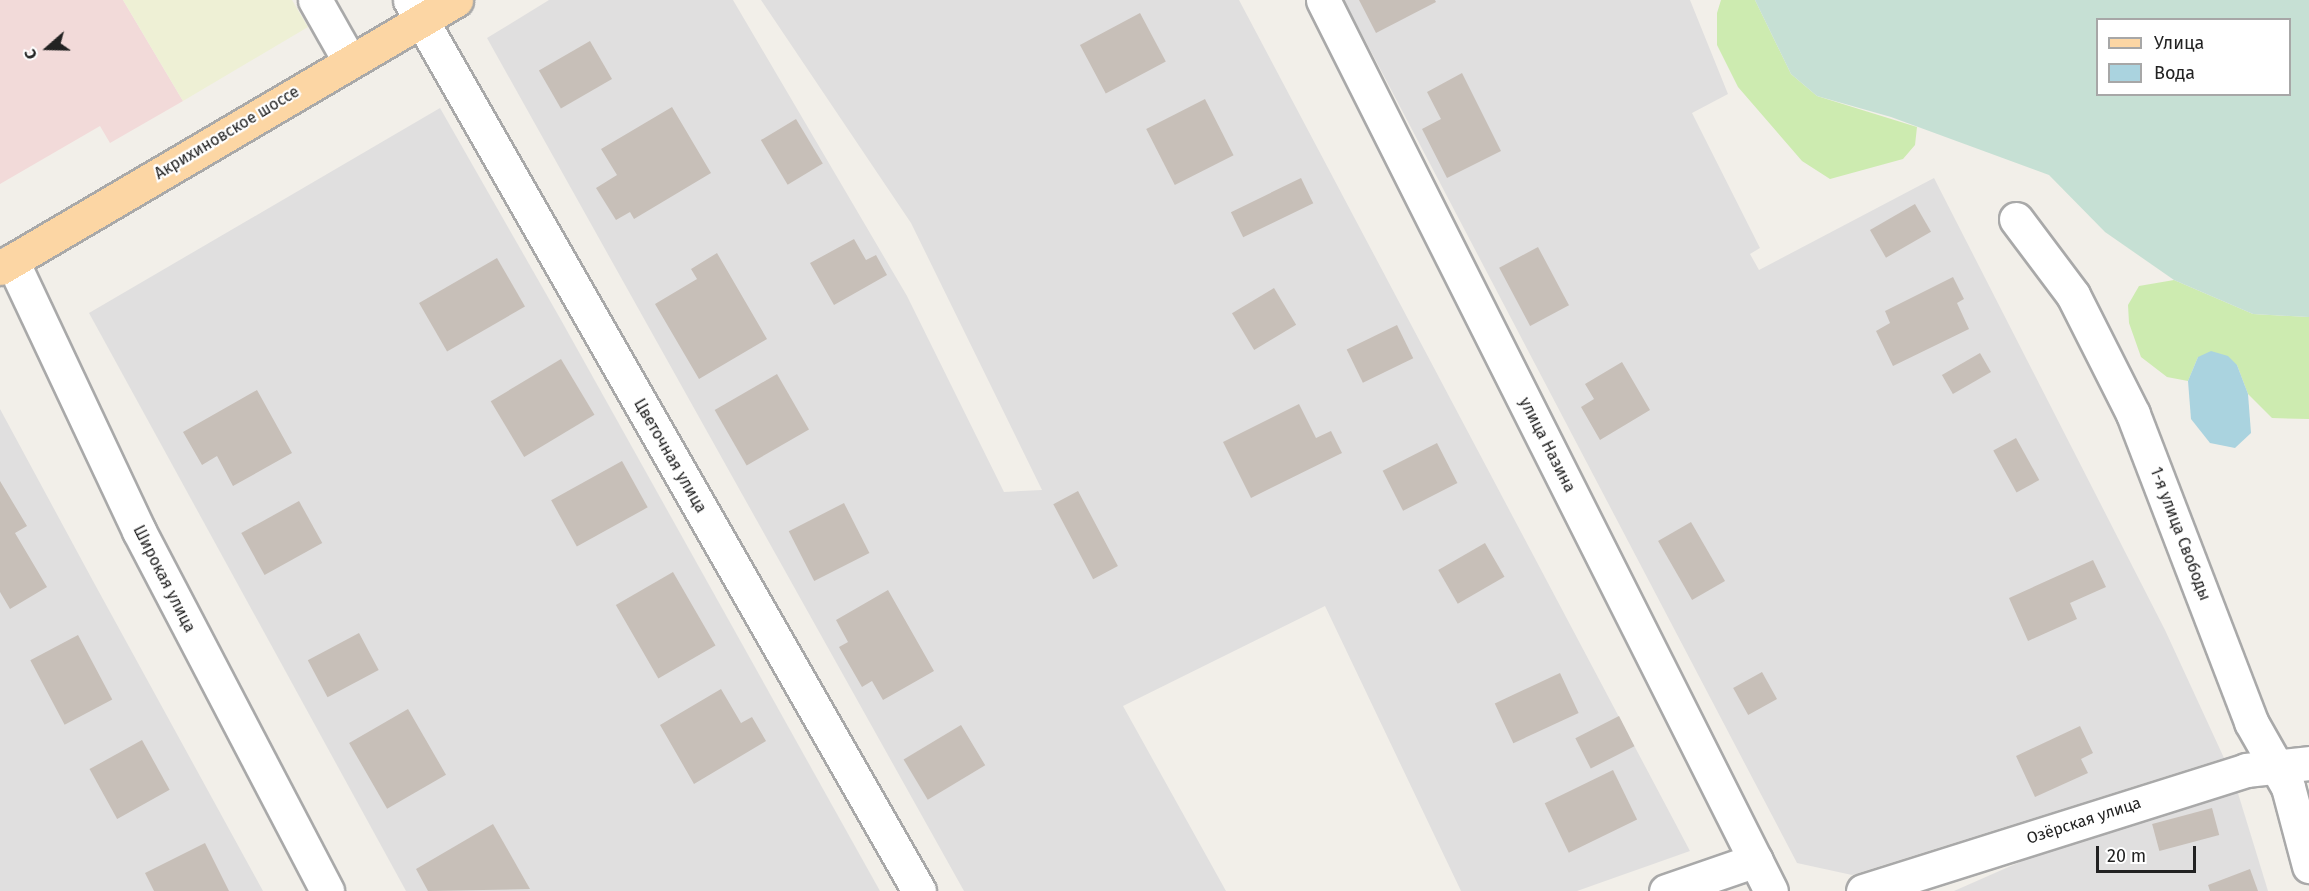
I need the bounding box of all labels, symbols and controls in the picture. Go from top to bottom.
north arrow [18,18,78,78]
legend [2096,18,2291,96]
text: Улица [2154,32,2204,54]
text: С [20,47,41,62]
text: Вода [2154,62,2195,84]
street label: Акрихиновское шоссе [151,82,303,184]
street label: улица Назина [1515,394,1579,496]
street label: Цветочная улица [630,395,710,517]
street label: 1-я улица Свободы [2146,465,2214,603]
street label: Широкая улица [129,522,199,636]
street label: Озёрская улица [2024,793,2144,849]
scale bar [2099,834,2200,872]
text: 20 m [2107,845,2146,867]

